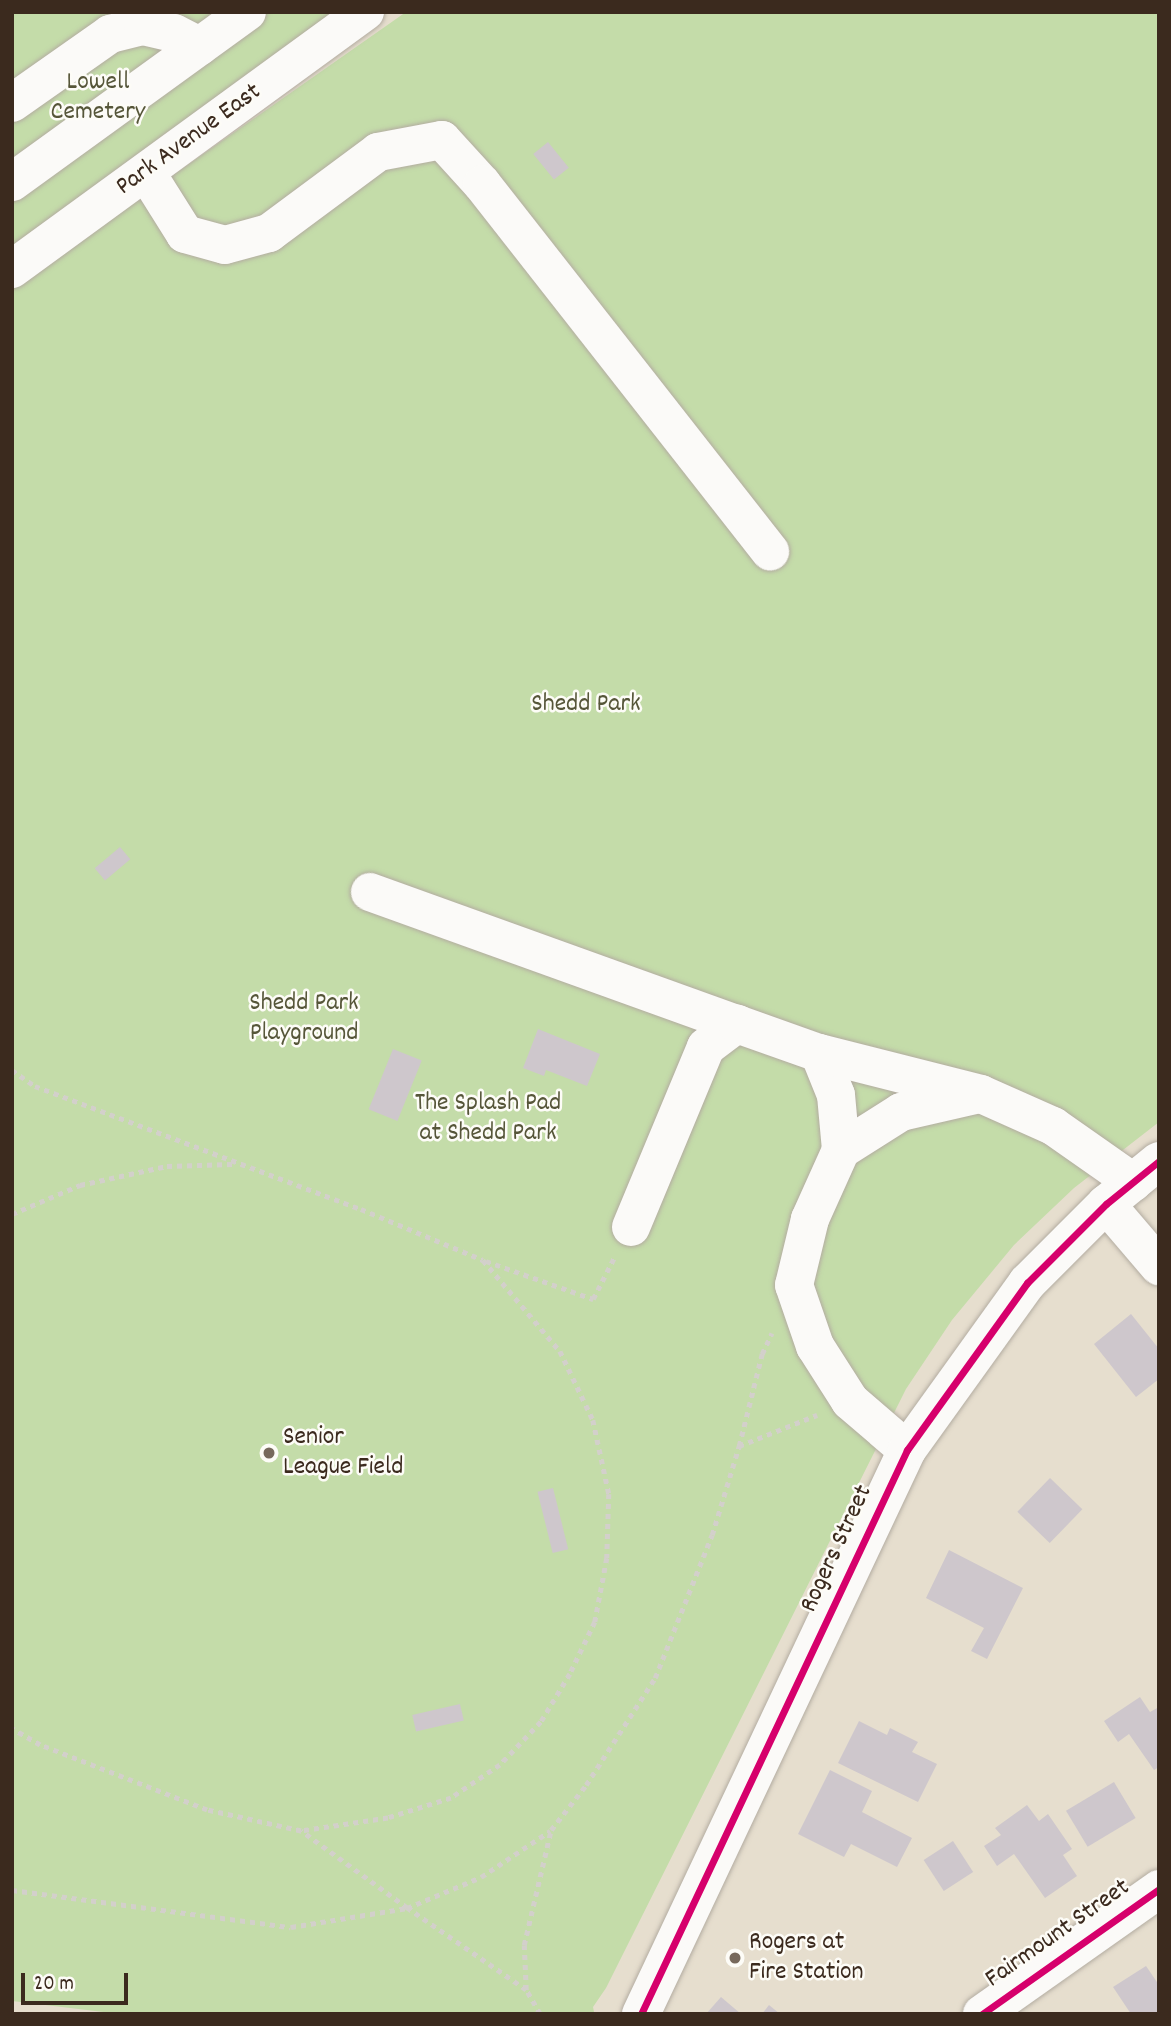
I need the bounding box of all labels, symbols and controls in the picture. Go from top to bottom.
park label: Lowell Cemetery [51,67,145,128]
street label: Park Avenue East [110,77,268,203]
park label: Shedd Park [531,689,641,721]
park label: Shedd Park Playground [249,988,359,1050]
park label: The Splash Pad at Shedd Park [415,1088,561,1150]
place label: Senior League Field [283,1422,403,1484]
marker: Senior League Field [261,1445,277,1461]
street label: Rogers Street [794,1480,880,1618]
street label: Fairmount Street [980,1873,1136,1995]
place label: Rogers at Fire Station [749,1927,864,1988]
marker: Rogers at Fire Station [727,1950,743,1966]
scale bar [24,1960,131,2004]
text: 20 m [34,1970,74,2000]

